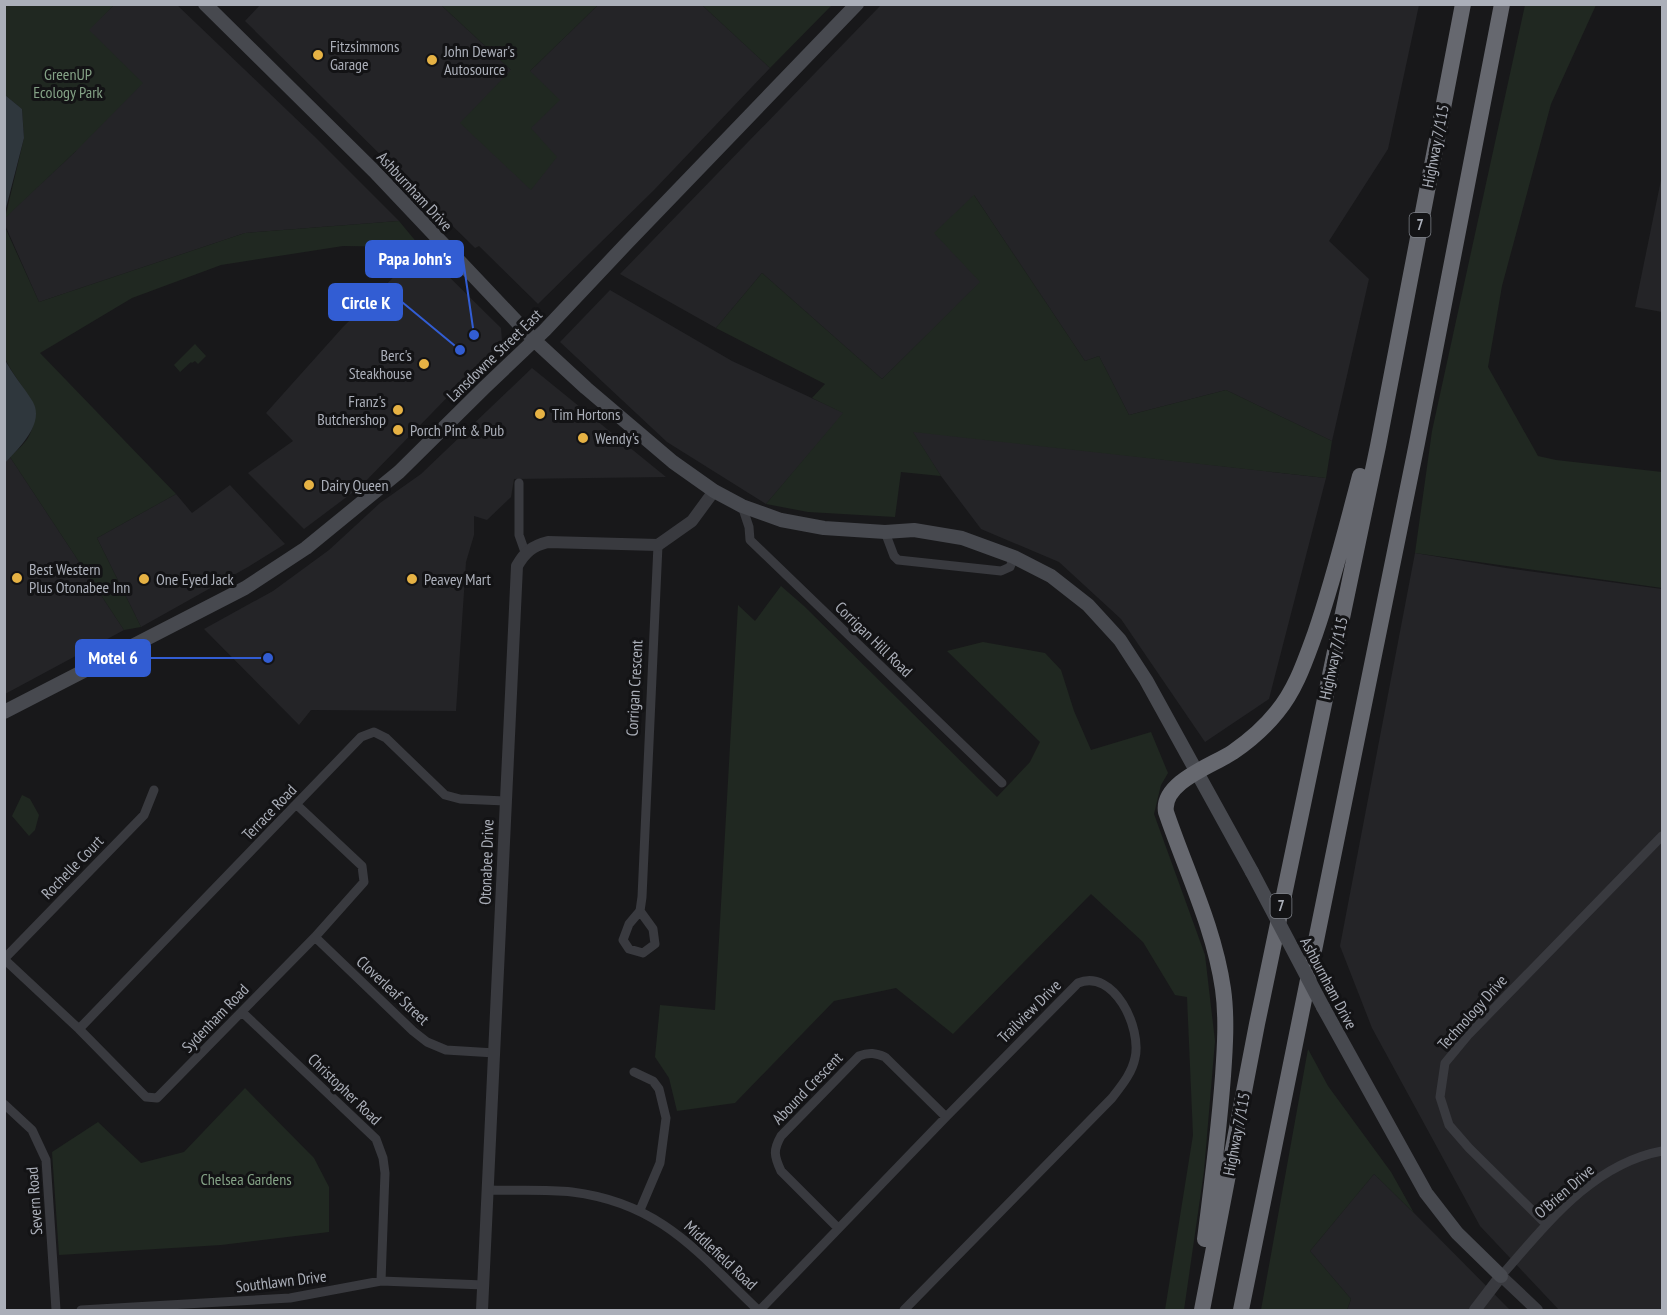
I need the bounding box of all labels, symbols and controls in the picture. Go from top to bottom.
place label: Fitzsimmons Garage [330,36,399,74]
place label: John Dewar's Autosource [443,41,515,79]
marker: Fitzsimmons Garage [311,48,325,62]
marker: John Dewar's Autosource [425,53,439,67]
park label: GreenUP Ecology Park [33,64,104,102]
street label: Highway 7/115 [1417,103,1453,189]
street label: Ashburnham Drive [373,147,457,235]
road number: 7 [1410,213,1430,237]
callout: Papa John's [366,241,463,277]
text: Papa John's [378,247,452,270]
callout: Circle K [329,284,402,320]
text: Circle K [342,291,391,314]
street label: Lansdowne Street East [442,304,546,406]
place label: Berc's Steakhouse [349,345,412,383]
marker: Berc's Steakhouse [417,357,431,371]
place label: Franz's Butchershop [317,391,386,429]
marker: Franz's Butchershop [391,403,405,417]
place label: Tim Hortons [552,404,620,424]
marker: Tim Hortons [533,407,547,421]
place label: Porch Pint & Pub [410,420,504,440]
marker: Porch Pint & Pub [391,423,405,437]
place label: Wendy's [595,428,639,448]
marker: Wendy's [576,431,590,445]
place label: Dairy Queen [321,475,388,495]
marker: Dairy Queen [302,478,316,492]
place label: Best Western Plus Otonabee Inn [29,559,130,597]
place label: One Eyed Jack [156,569,235,589]
place label: Peavey Mart [424,569,492,589]
marker: Best Western Plus Otonabee Inn [10,571,24,585]
marker: One Eyed Jack [137,572,151,586]
marker: Peavey Mart [405,572,419,586]
street label: Corrigan Hill Road [831,597,917,681]
street label: Highway 7/115 [1314,615,1352,701]
street label: Corrigan Crescent [621,639,647,737]
callout: Motel 6 [76,640,150,676]
text: Motel 6 [88,646,138,669]
street label: Terrace Road [237,780,301,844]
street label: Otonabee Drive [475,819,497,905]
street label: Rochelle Court [37,831,108,903]
road number: 7 [1270,894,1292,918]
street label: Ashburnham Drive [1296,933,1362,1033]
street label: Cloverleaf Street [352,951,434,1029]
street label: Technology Drive [1433,970,1511,1054]
street label: Trailview Drive [993,975,1065,1047]
street label: Sydenham Road [177,979,253,1057]
street label: Abound Crescent [768,1047,847,1128]
street label: Christopher Road [304,1049,386,1129]
street label: Highway 7/115 [1218,1091,1254,1177]
street label: O'Brien Drive [1530,1160,1598,1222]
street label: Severn Road [22,1166,46,1236]
park label: Chelsea Gardens [200,1169,292,1189]
street label: Middlefield Road [680,1216,762,1294]
street label: Southlawn Drive [235,1266,327,1296]

